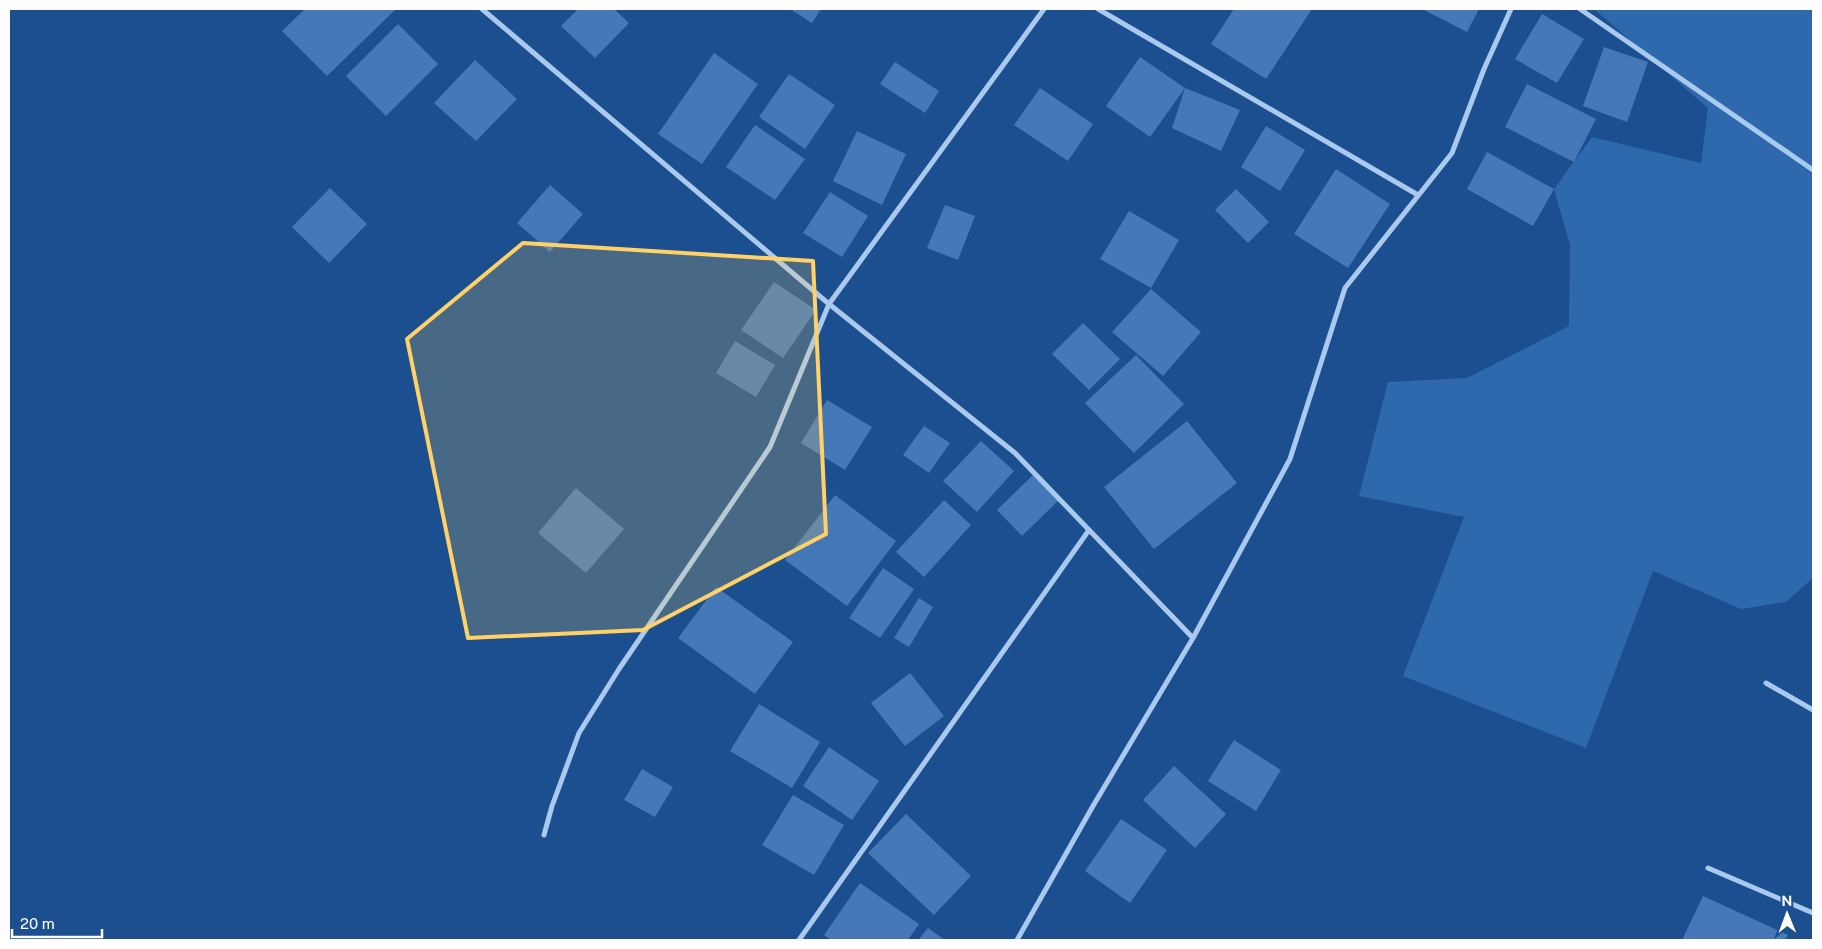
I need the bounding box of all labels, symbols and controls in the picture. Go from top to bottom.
north arrow [1762,889,1812,939]
text: N [1781,893,1792,909]
scale bar [12,906,102,938]
text: 20 m [20,915,55,932]

